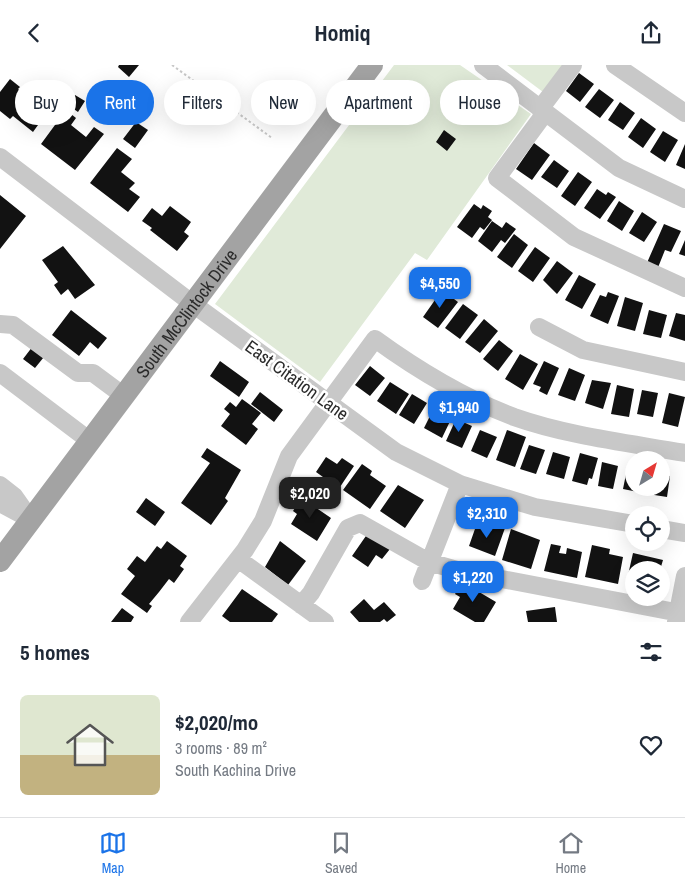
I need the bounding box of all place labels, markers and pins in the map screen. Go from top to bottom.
pin: $4,550 [399,267,481,309]
pin: $1,940 [418,391,500,433]
pin: $2,020 [269,477,351,519]
pin: $2,310 [446,497,528,539]
pin: $1,220 [432,561,514,603]

